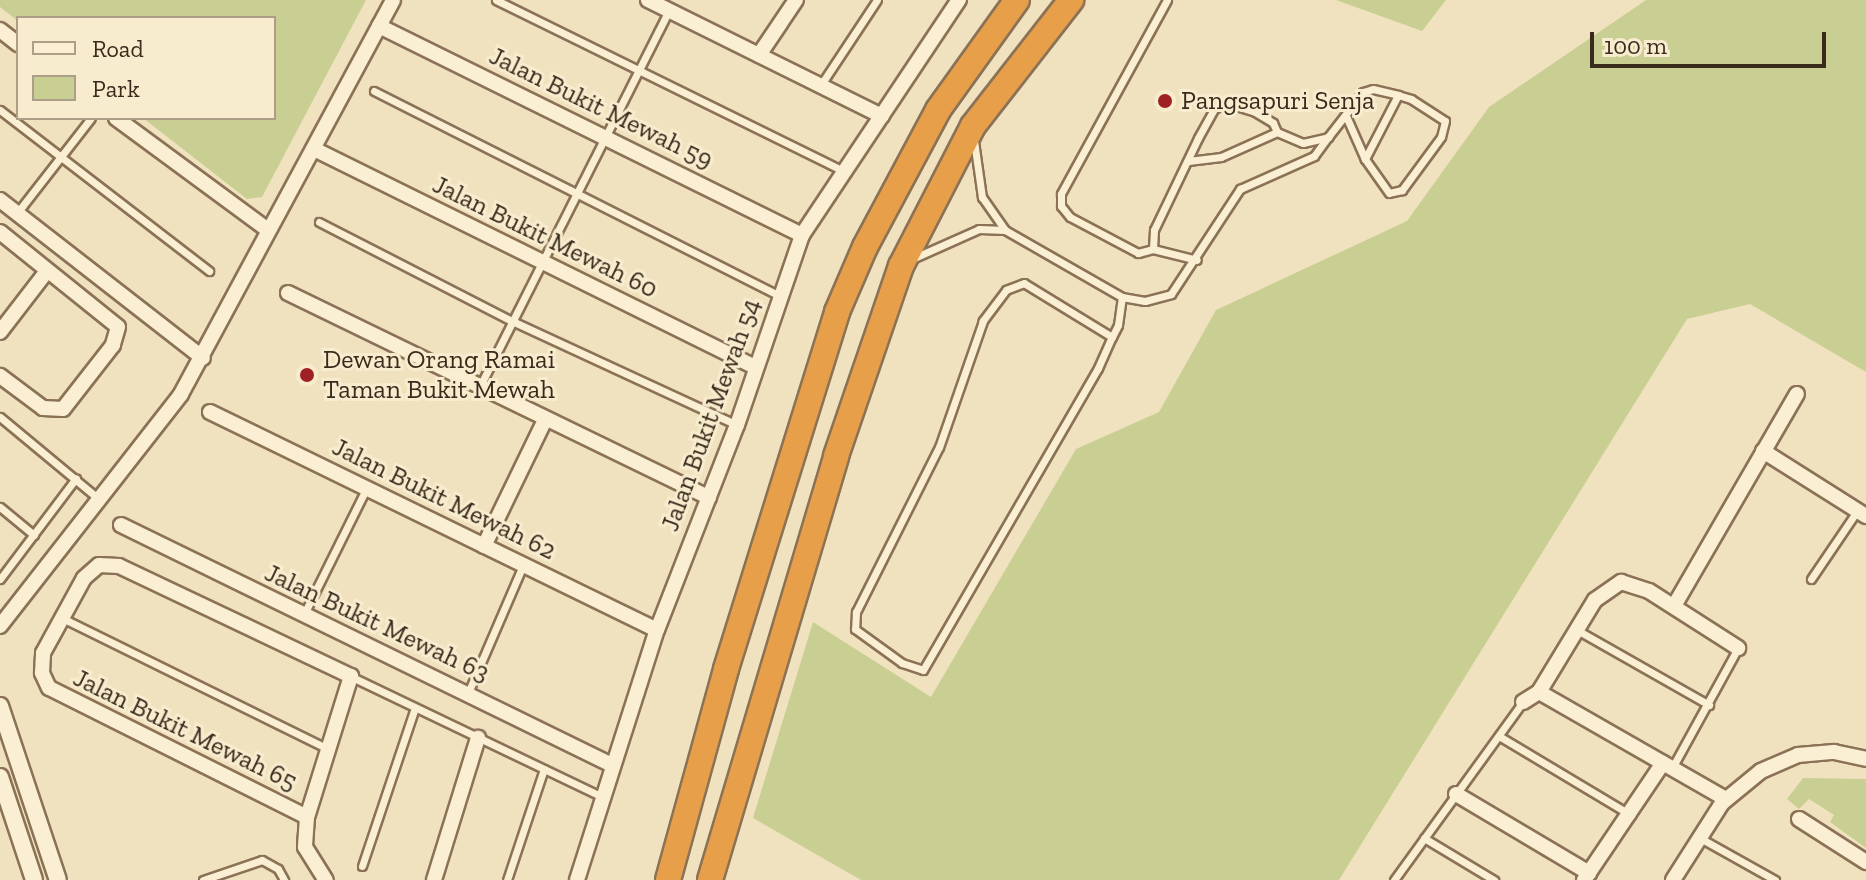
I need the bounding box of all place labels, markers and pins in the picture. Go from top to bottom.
place label: Pangsapuri Senja [1181,85,1374,117]
marker: Pangsapuri Senja [1156,92,1174,110]
place label: Dewan Orang Ramai Taman Bukit Mewah [323,344,555,406]
marker: Dewan Orang Ramai Taman Bukit Mewah [298,366,316,384]

